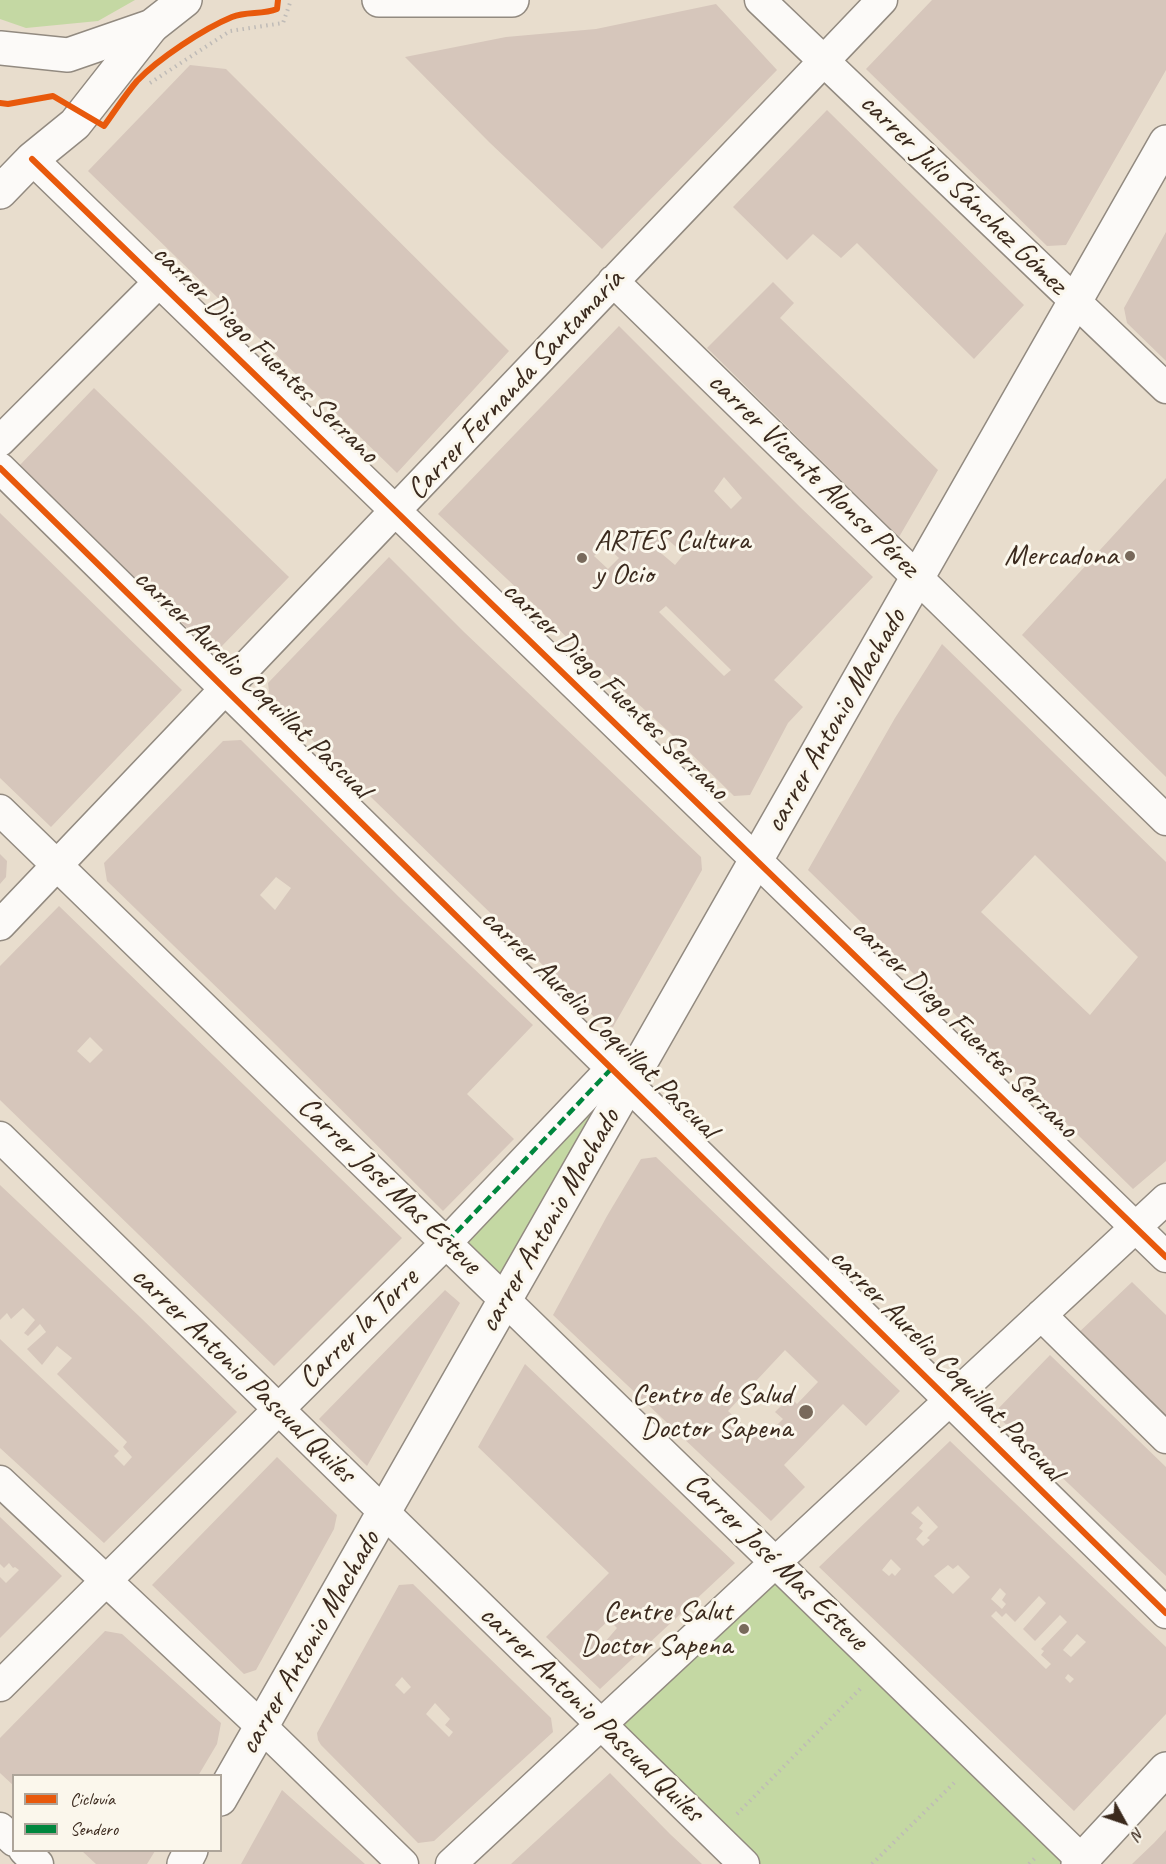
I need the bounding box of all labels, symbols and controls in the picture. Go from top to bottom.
street label: carrer Julio Sánchez Gómez [852,86,1074,302]
street label: carrer Diego Fuentes Serrano [144,236,386,472]
street label: Carrer Fernanda Santamaría [400,262,632,508]
street label: carrer Vicente Alonso Pérez [700,365,926,585]
place label: ARTES Cultura y Ocio [594,523,750,594]
place label: Mercadona [1004,538,1118,574]
marker: Mercadona [1123,549,1137,563]
marker: ARTES Cultura y Ocio [575,551,589,565]
street label: carrer Aurelio Coquillat Pascual [126,561,378,807]
street label: carrer Diego Fuentes Serrano [494,573,736,809]
street label: carrer Antonio Machado [757,603,915,839]
street label: carrer Aurelio Coquillat Pascual [473,901,725,1147]
street label: carrer Diego Fuentes Serrano [843,911,1085,1147]
street label: Carrer José Mas Esteve [290,1089,488,1283]
street label: carrer Antonio Machado [471,1103,629,1339]
street label: carrer Aurelio Coquillat Pascual [821,1240,1071,1490]
street label: carrer Antonio Pascual Quiles [123,1259,363,1491]
street label: Carrer la Torre [291,1261,427,1397]
place label: Centro de Salud Doctor Sapena [632,1377,792,1448]
marker: Centro de Salud Doctor Sapena [797,1403,815,1421]
street label: Carrer José Mas Esteve [677,1465,875,1659]
street label: carrer Antonio Machado [231,1525,389,1761]
place label: Centre Salut Doctor Sapena [580,1594,732,1664]
street label: carrer Antonio Pascual Quiles [471,1598,711,1830]
marker: Centre Salut Doctor Sapena [737,1622,751,1636]
legend [12,1774,222,1852]
text: Ciclovía [70,1788,115,1810]
north arrow [1094,1792,1154,1852]
text: Sendero [70,1818,118,1840]
text: N [1127,1823,1149,1844]

